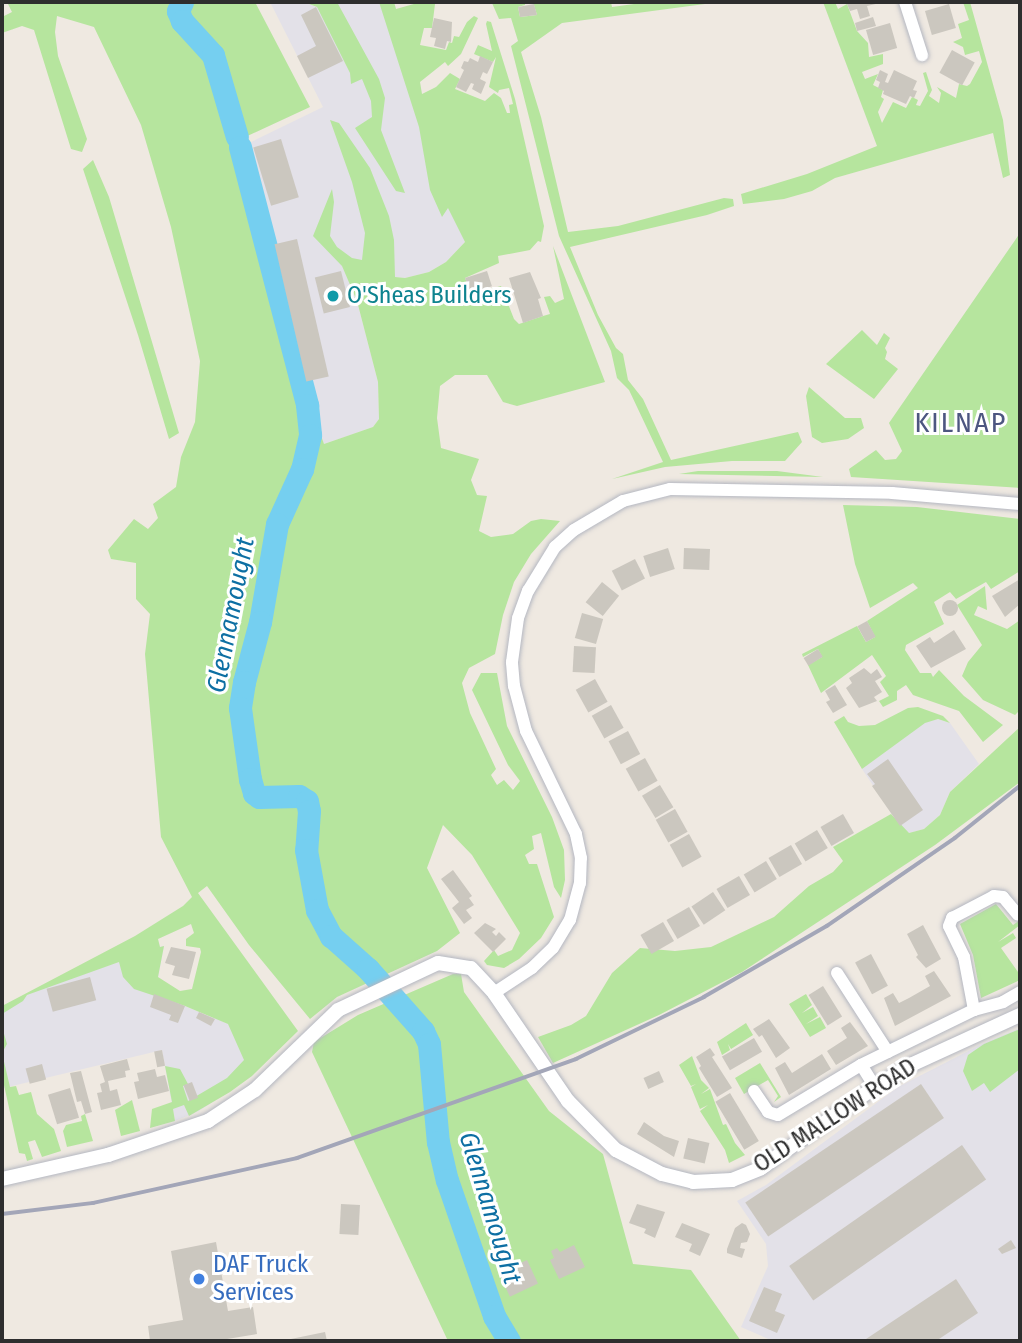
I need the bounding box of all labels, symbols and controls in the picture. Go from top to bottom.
place label: O'Sheas Builders [347,282,512,310]
marker: O'Sheas Builders [325,288,341,304]
district label: KILNAP [915,406,1007,440]
water label: Glennamought [201,535,261,695]
street label: OLD MALLOW ROAD [748,1053,922,1179]
water label: Glennamought [452,1128,528,1288]
place label: DAF Truck Services [213,1251,308,1307]
marker: DAF Truck Services [191,1271,207,1287]

